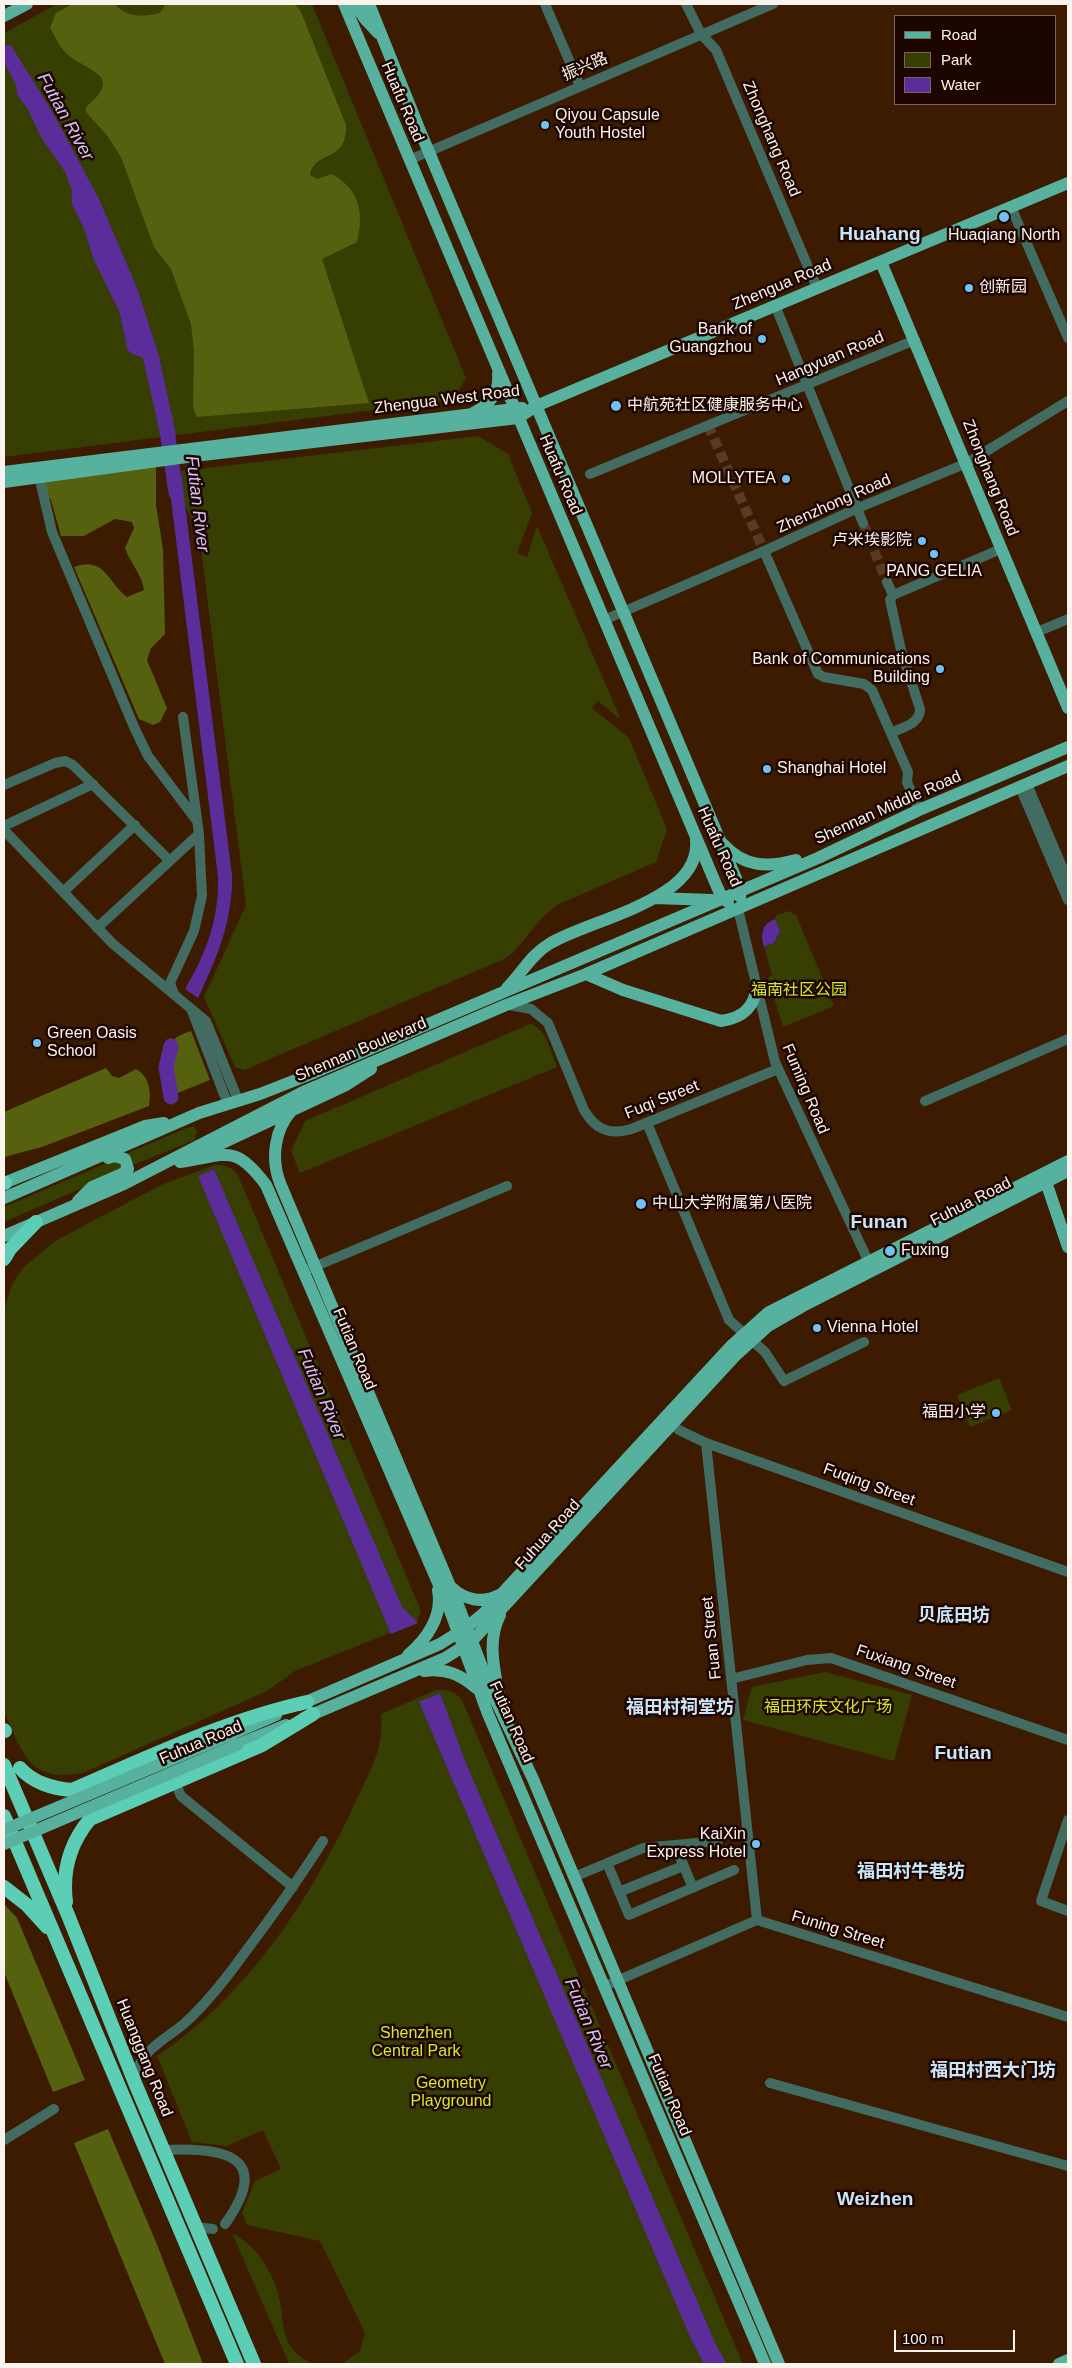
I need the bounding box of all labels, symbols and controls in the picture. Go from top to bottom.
legend [894,15,1057,105]
text: Road [941,26,977,43]
street label: 振兴路 [559,49,611,85]
text: Park [941,51,972,68]
street label: Huafu Road [376,59,428,145]
water label: Futian River [32,69,98,165]
text: Water [941,76,980,93]
street label: Zhonghang Road [738,78,804,200]
place label: Qiyou Capsule Youth Hostel [555,106,660,144]
marker: Qiyou Capsule Youth Hostel [539,119,551,131]
marker: Huaqiang North [997,210,1011,224]
district label: Huahang [839,224,921,246]
place label: Huaqiang North [948,226,1060,246]
street label: Zhengua Road [730,255,834,315]
place label: 创新园 [979,278,1027,298]
marker: 创新园 [963,282,975,294]
place label: Bank of Guangzhou [669,320,752,358]
street label: Hangyuan Road [773,328,887,390]
marker: Bank of Guangzhou [756,333,768,345]
street label: Zhengua West Road [373,382,521,418]
place label: 中航苑社区健康服务中心 [627,396,803,416]
marker: 中航苑社区健康服务中心 [609,399,623,413]
street label: Zhonghang Road [958,417,1022,539]
street label: Huafu Road [534,432,586,518]
water label: Futian River [180,455,214,553]
place label: MOLLYTEA [692,469,776,489]
street label: Zhenzhong Road [774,470,894,538]
marker: MOLLYTEA [780,473,792,485]
place label: 卢米埃影院 [832,531,912,551]
marker: 卢米埃影院 [916,535,928,547]
marker: PANG GELIA [928,548,940,560]
place label: PANG GELIA [886,562,982,582]
place label: Bank of Communications Building [752,650,930,688]
marker: Bank of Communications Building [934,663,946,675]
place label: Shanghai Hotel [777,759,886,779]
marker: Shanghai Hotel [761,763,773,775]
street label: Shennan Middle Road [812,767,964,849]
street label: Huafu Road [693,804,745,890]
park label: 福南社区公园 [751,981,847,1001]
street label: Shennan Boulevard [293,1014,429,1086]
place label: Green Oasis School [47,1024,137,1062]
marker: Green Oasis School [31,1037,43,1049]
street label: Fuming Road [777,1041,833,1137]
street label: Fuqi Street [622,1076,702,1124]
street label: Fuhua Road [927,1173,1015,1231]
place label: 中山大学附属第八医院 [652,1194,812,1214]
marker: 中山大学附属第八医院 [634,1197,648,1211]
district label: Funan [851,1212,907,1234]
place label: Fuxing [901,1241,949,1261]
marker: Fuxing [883,1244,897,1258]
street label: Futian Road [328,1305,380,1393]
place label: Vienna Hotel [827,1318,918,1338]
marker: Vienna Hotel [811,1322,823,1334]
water label: Futian River [292,1345,350,1443]
place label: 福田小学 [922,1403,986,1423]
marker: 福田小学 [990,1407,1002,1419]
street label: Fuqing Street [821,1460,917,1510]
street label: Fuhua Road [511,1496,585,1574]
street label: Fuan Street [698,1595,726,1681]
district label: 贝底田坊 [918,1605,990,1627]
street label: Fuxiang Street [854,1641,958,1693]
street label: Futian Road [485,1678,537,1766]
district label: 福田村祠堂坊 [626,1697,734,1719]
park label: 福田环庆文化广场 [764,1698,892,1718]
street label: Fuhua Road [157,1717,245,1769]
district label: Futian [935,1743,991,1765]
place label: KaiXin Express Hotel [646,1825,746,1863]
marker: KaiXin Express Hotel [750,1838,762,1850]
district label: 福田村牛巷坊 [857,1861,965,1883]
street label: Funing Street [789,1907,887,1953]
water label: Futian River [559,1975,617,2073]
street label: Huanggang Road [112,1996,176,2120]
park label: Shenzhen Central Park [372,2024,460,2062]
street label: Futian Road [643,2051,695,2139]
district label: 福田村西大门坊 [930,2060,1056,2082]
park label: Geometry Playground [411,2074,491,2112]
district label: Weizhen [837,2189,913,2211]
scale bar [897,2320,1018,2352]
text: 100 m [902,2330,944,2347]

